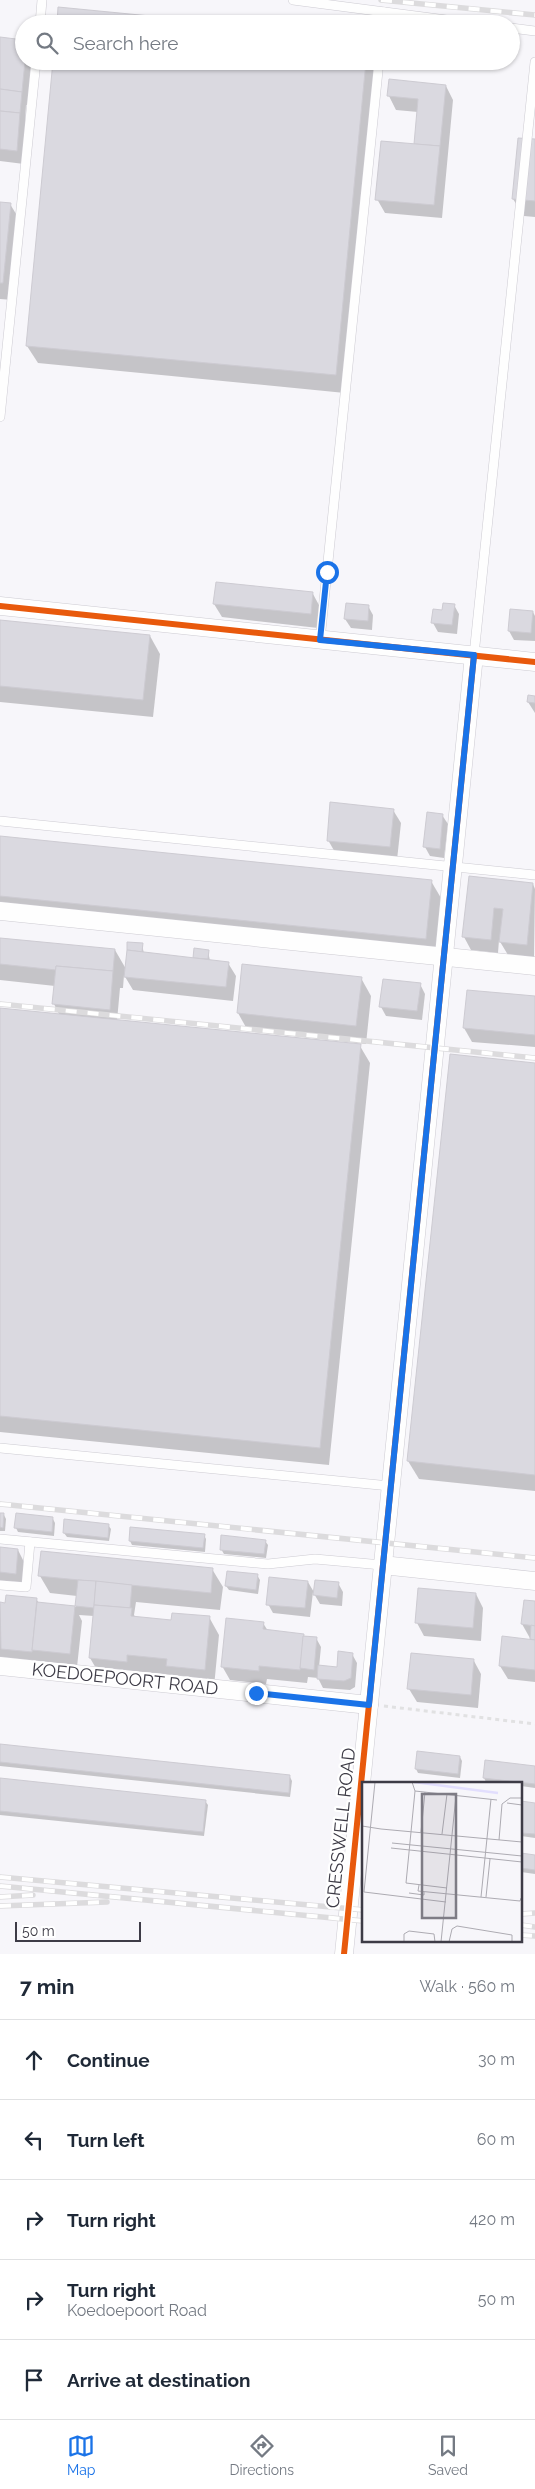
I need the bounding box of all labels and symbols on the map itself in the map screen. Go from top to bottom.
route start [316,561,339,584]
street label: KOEDOEPOORT ROAD [31,1658,219,1699]
route end [245,1682,268,1705]
street label: CRESSWELL ROAD [322,1747,359,1909]
inset map [362,1782,522,1942]
scale bar [15,1919,141,1942]

